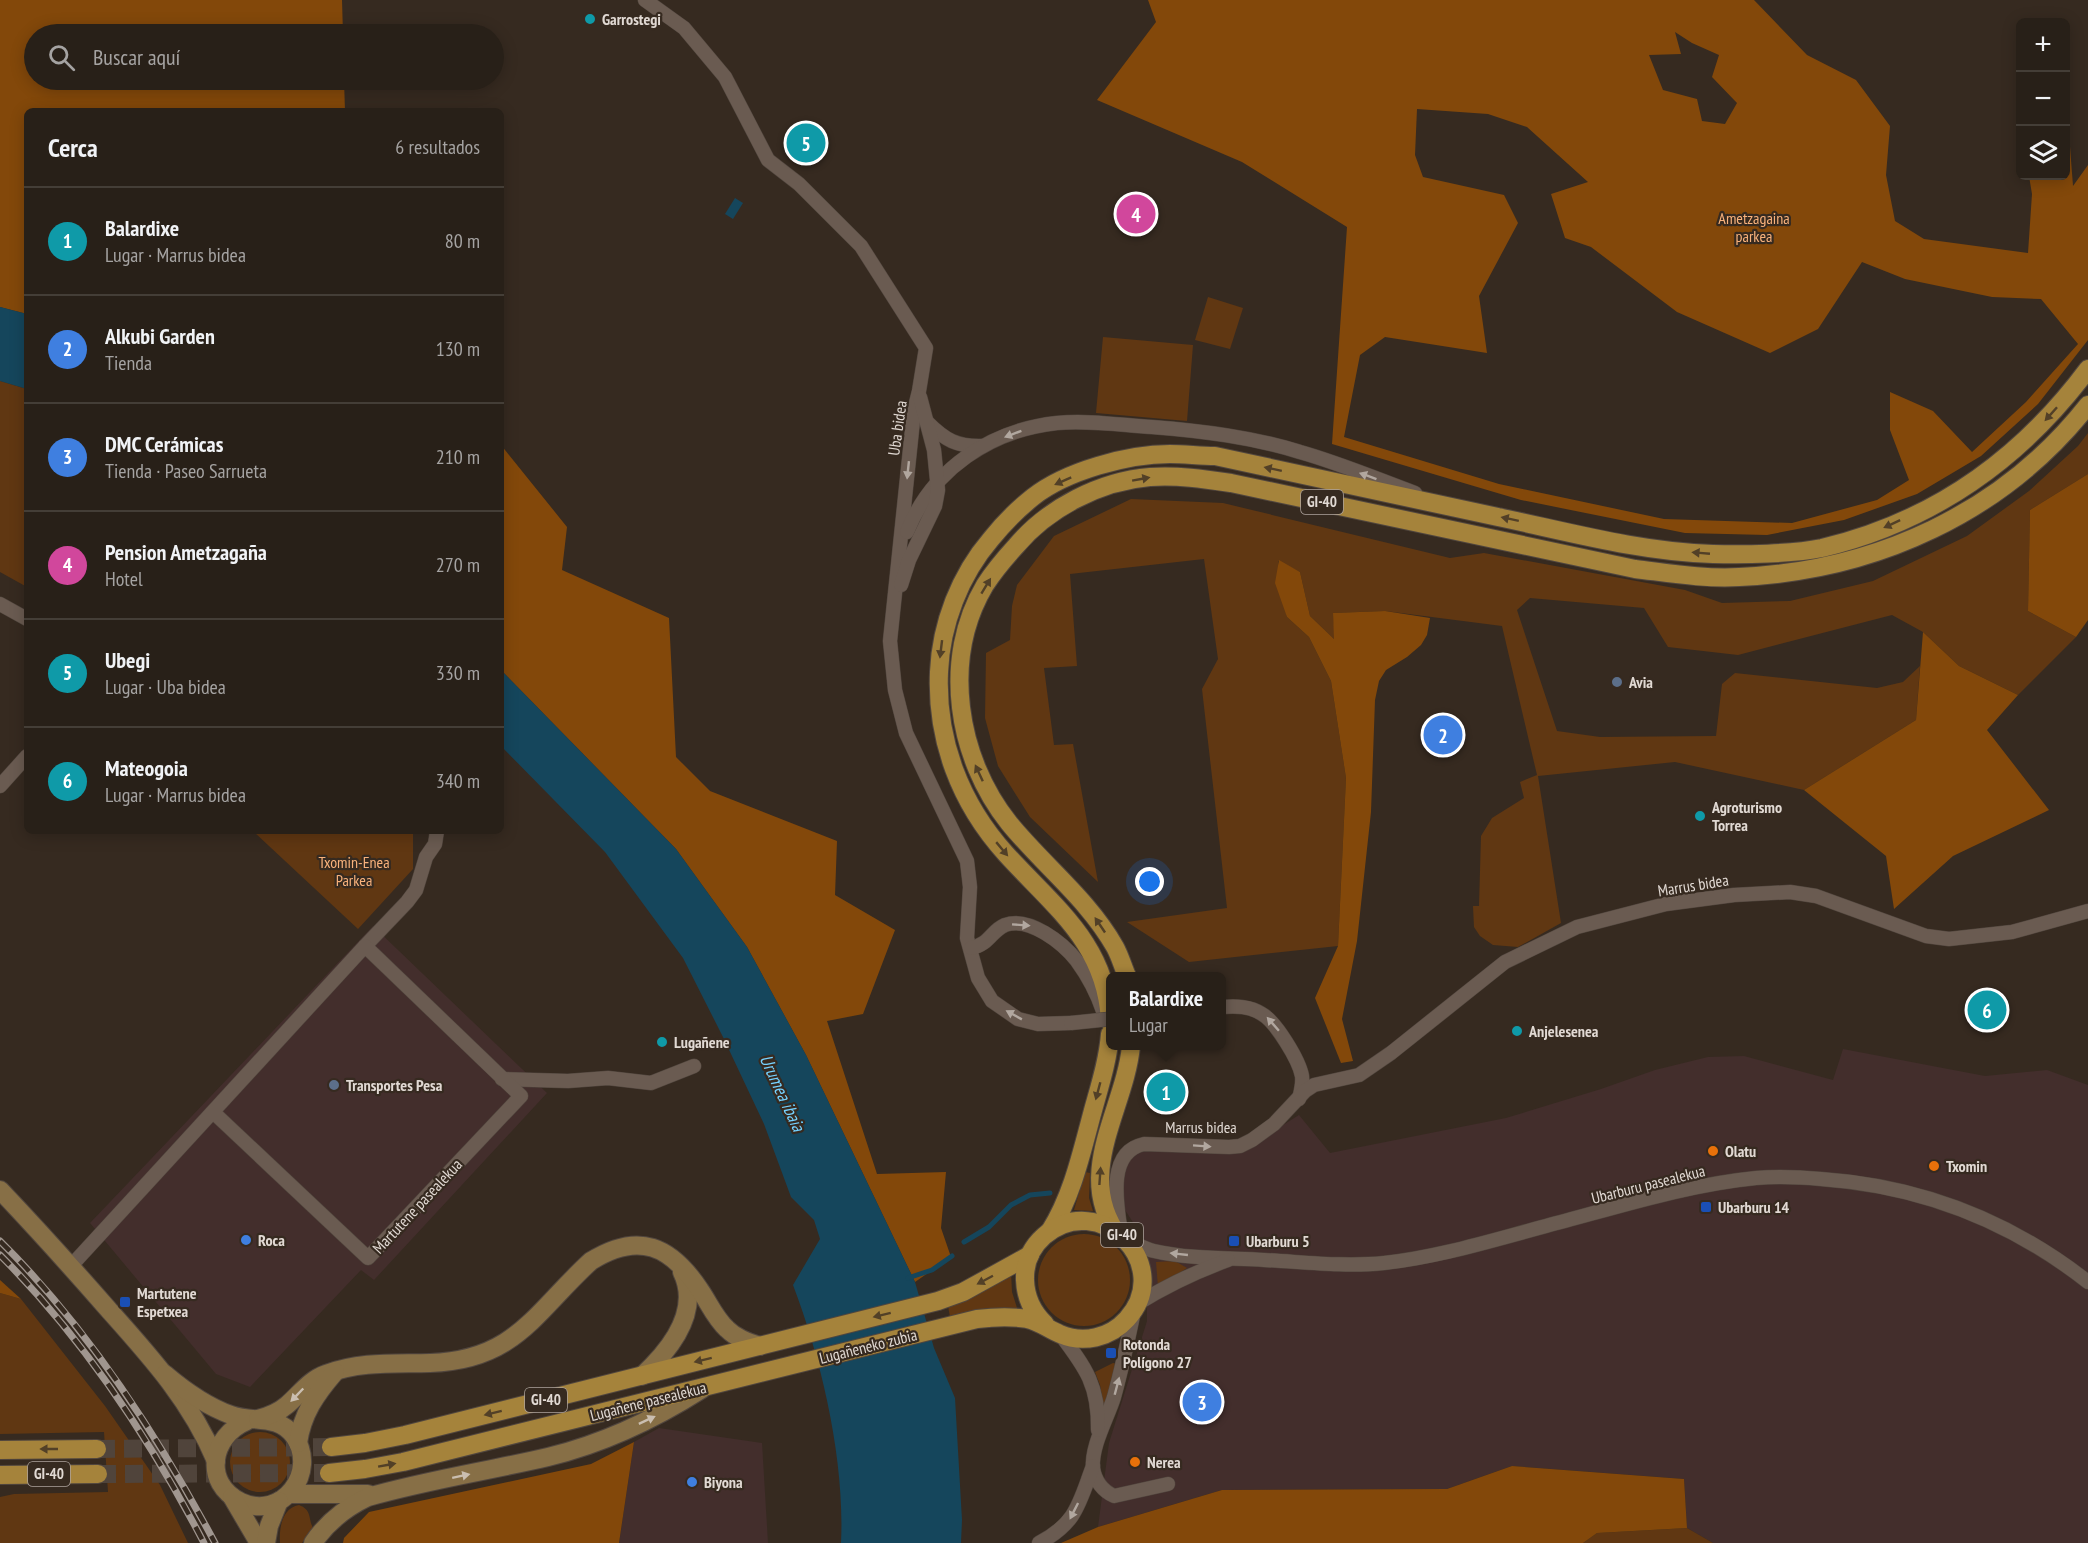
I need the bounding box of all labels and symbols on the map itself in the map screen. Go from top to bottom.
place label: Garrostegi [602,9,661,29]
marker: Garrostegi [583,12,597,26]
pin: 5 [786,120,826,166]
pin: 4 [1116,192,1156,236]
park label: Ametzagaina parkea [1718,208,1790,246]
street label: Uba bidea [883,399,911,457]
one-way arrow [2045,406,2058,421]
one-way arrow [1004,429,1022,439]
one-way arrow [903,460,913,479]
one-way arrow [1264,464,1283,473]
one-way arrow [1359,470,1377,480]
one-way arrow [1132,474,1151,483]
one-way arrow [1054,476,1072,486]
road number: GI-40 [1301,490,1343,514]
one-way arrow [1500,514,1519,524]
one-way arrow [1884,520,1901,529]
one-way arrow [1692,548,1711,558]
one-way arrow [981,577,991,594]
one-way arrow [937,640,946,659]
place label: Avia [1628,672,1653,692]
marker: Avia [1610,675,1624,689]
pin: 2 [1424,712,1462,758]
one-way arrow [975,764,985,782]
place label: Agroturismo Torrea [1711,797,1782,835]
marker: Agroturismo Torrea [1693,809,1707,823]
one-way arrow [996,841,1009,857]
park label: Txomin-Enea Parkea [318,852,390,890]
your location [1135,867,1164,896]
street label: Marrus bidea [1656,870,1730,900]
one-way arrow [1095,917,1106,933]
one-way arrow [1012,920,1031,930]
pin: 6 [1968,988,2006,1032]
one-way arrow [1006,1010,1022,1021]
one-way arrow [1266,1017,1279,1032]
place label: Anjelesenea [1528,1021,1599,1041]
marker: Anjelesenea [1510,1024,1524,1038]
place label: Lugañene [674,1032,730,1052]
marker: Lugañene [655,1035,669,1049]
water label: Urumea ibaia [755,1051,811,1136]
pin: 1 [1146,1070,1186,1114]
place label: Transportes Pesa [346,1075,443,1095]
marker: Transportes Pesa [327,1078,341,1092]
one-way arrow [1093,1082,1103,1100]
street label: Marrus bidea [1165,1117,1237,1137]
one-way arrow [1193,1141,1212,1150]
place label: Olatu [1725,1141,1756,1161]
marker: Olatu [1706,1144,1720,1158]
street label: Martutene pasealekua [368,1154,466,1258]
place label: Txomin [1946,1156,1987,1176]
marker: Txomin [1927,1159,1941,1173]
street label: Ubarburu pasealekua [1589,1160,1707,1208]
one-way arrow [1095,1166,1104,1185]
place label: Ubarburu 14 [1718,1197,1790,1217]
marker: Ubarburu 14 [1699,1200,1713,1214]
road number: GI-40 [1101,1223,1143,1247]
place label: Roca [258,1230,285,1250]
place label: Ubarburu 5 [1246,1231,1310,1251]
marker: Roca [239,1233,253,1247]
marker: Ubarburu 5 [1227,1234,1241,1248]
one-way arrow [1169,1249,1188,1259]
one-way arrow [976,1275,993,1285]
place label: Martutene Espetxea [137,1283,197,1321]
marker: Martutene Espetxea [118,1295,132,1309]
one-way arrow [873,1311,891,1321]
street label: Lugañeneko zubia [817,1324,919,1368]
place label: Rotonda Polígono 27 [1123,1334,1192,1372]
marker: Rotonda Polígono 27 [1104,1346,1118,1360]
one-way arrow [694,1356,712,1366]
street label: Lugañene pasealekua [588,1377,708,1425]
one-way arrow [1113,1377,1122,1395]
pin: 3 [1182,1380,1222,1424]
one-way arrow [291,1388,305,1402]
road number: GI-40 [525,1388,567,1412]
one-way arrow [484,1409,502,1418]
one-way arrow [638,1415,656,1425]
one-way arrow [39,1445,58,1454]
place label: Nerea [1147,1452,1181,1472]
marker: Nerea [1128,1455,1142,1469]
one-way arrow [378,1460,397,1469]
road number: GI-40 [28,1462,70,1486]
one-way arrow [451,1471,470,1480]
place label: Biyona [704,1472,743,1492]
marker: Biyona [685,1475,699,1489]
one-way arrow [1069,1503,1079,1520]

